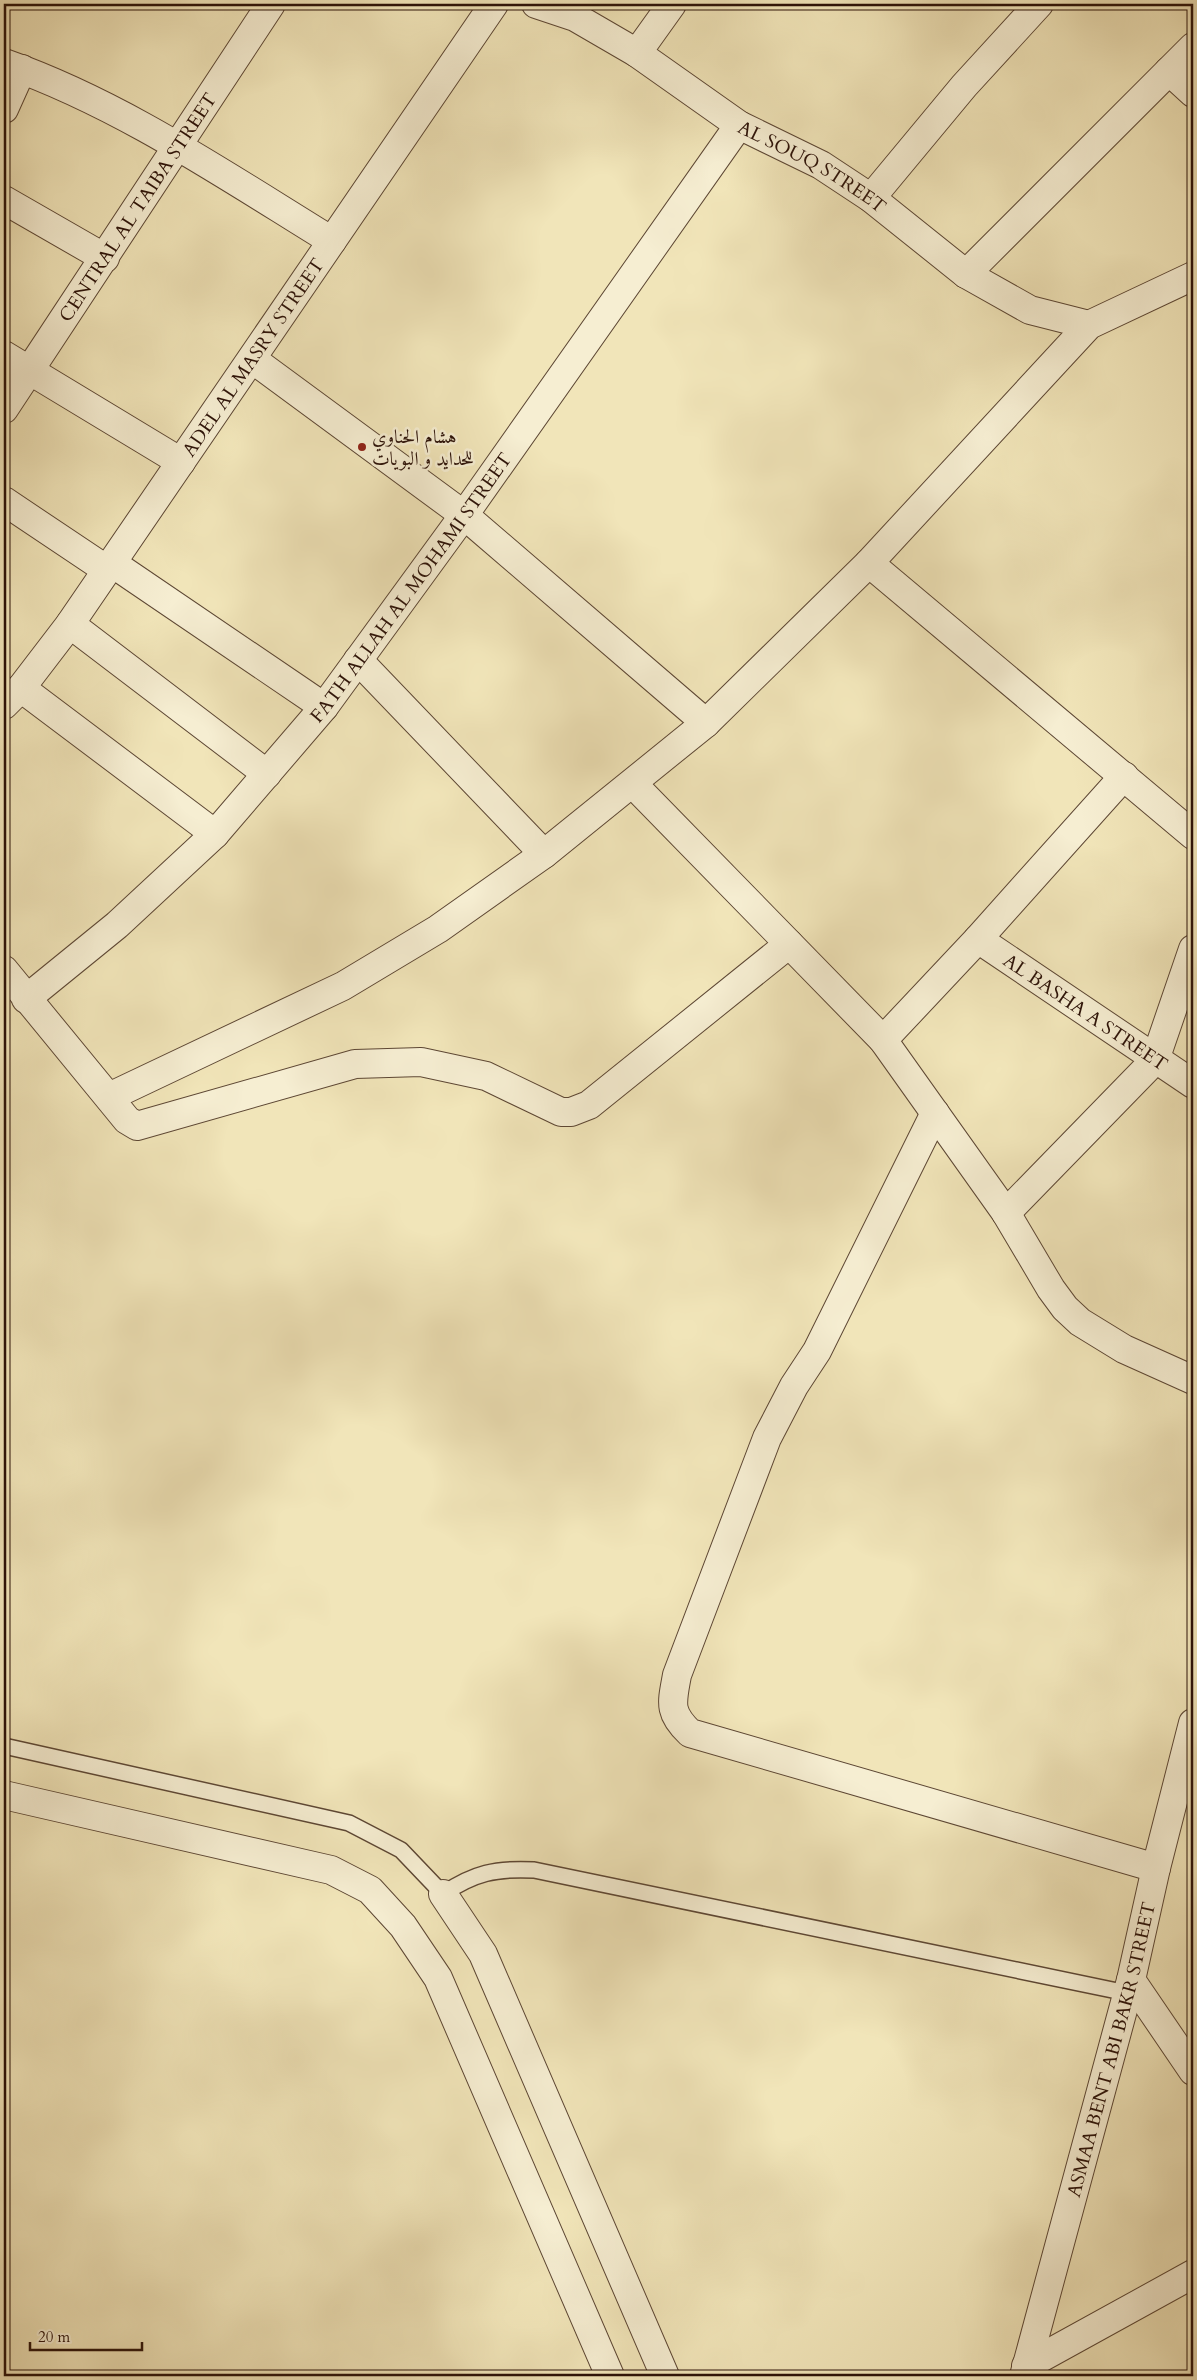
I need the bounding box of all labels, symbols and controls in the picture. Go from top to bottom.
street label: CENTRAL AL TAIBA STREET [53,88,223,327]
street label: AL SOUQ STREET [734,115,892,219]
street label: ADEL AL MASRY STREET [176,253,330,462]
place label: هشام الحناوي للحدايد و البويات [372,424,474,472]
marker: هشام الحناوي للحدايد و البويات [356,441,368,453]
street label: FATH ALLAH AL MOHAMI STREET [304,448,518,728]
street label: AL BASHA A STREET [998,948,1173,1077]
street label: ASMAA BENT ABI BAKR STREET [1061,1899,1162,2200]
scale bar [30,2320,142,2352]
text: 20 m [38,2327,70,2347]

